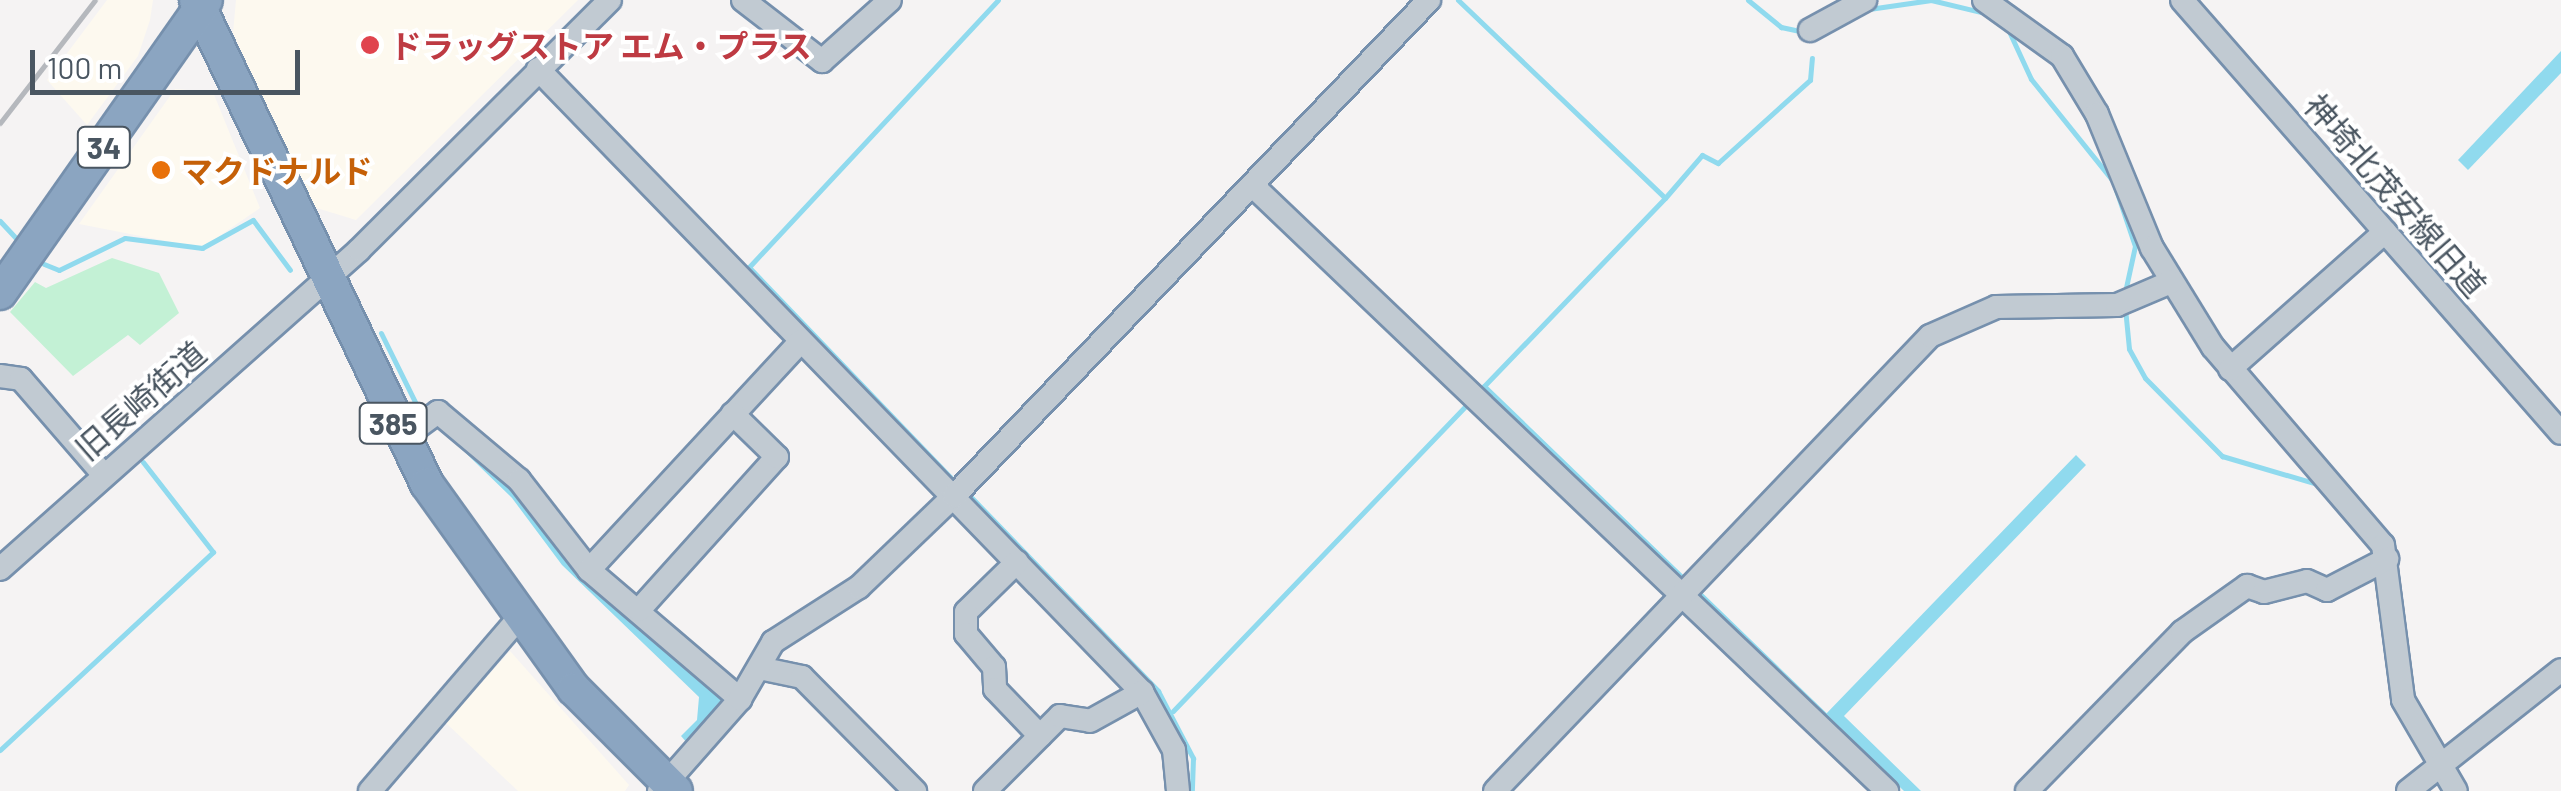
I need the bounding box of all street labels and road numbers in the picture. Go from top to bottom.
street label: 神埼北茂安線旧道 [2298,86,2494,304]
road number: 34 [76,122,132,172]
street label: 旧長崎街道 [67,333,213,467]
road number: 385 [358,398,428,448]

